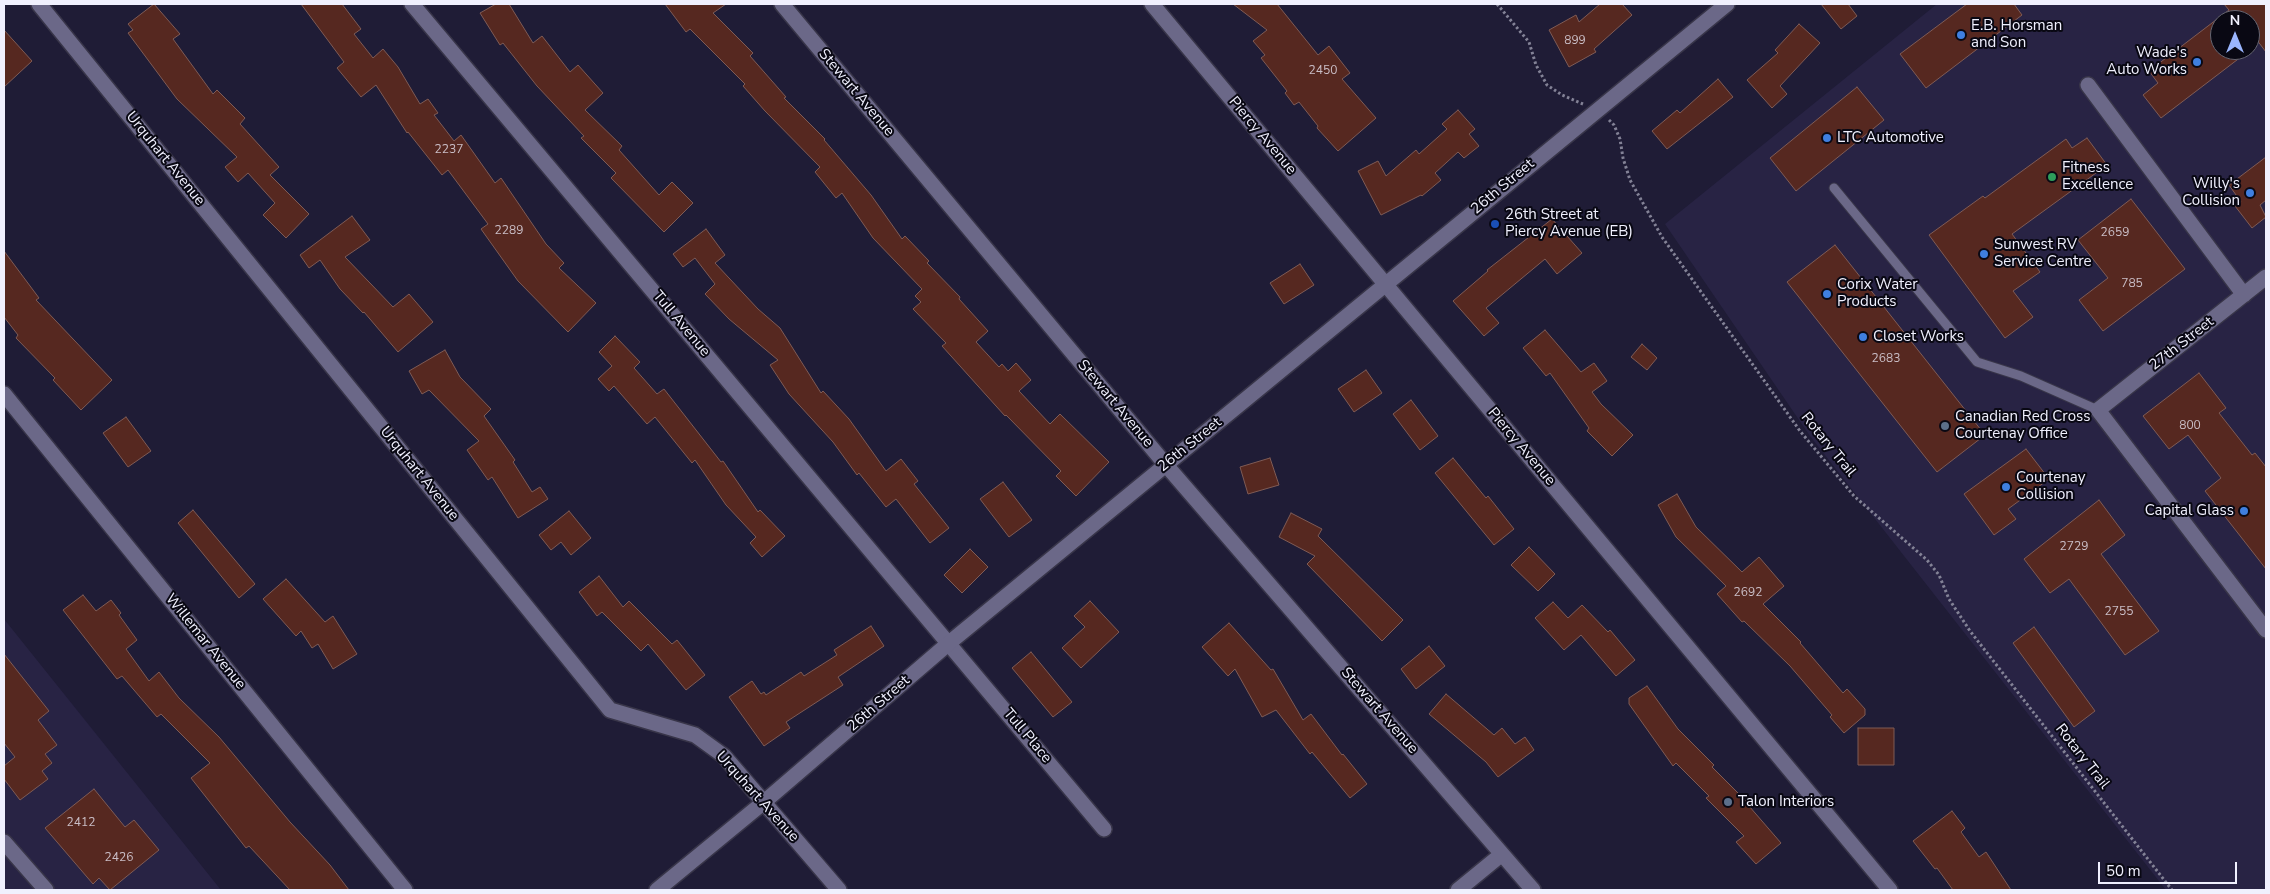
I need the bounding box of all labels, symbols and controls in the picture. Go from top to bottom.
north arrow [2210,10,2260,60]
text: N [2230,11,2240,30]
place label: E.B. Horsman and Son [1971,17,2062,52]
marker: E.B. Horsman and Son [1955,29,1967,41]
house number: 899 [1564,34,1586,48]
place label: Wade's Auto Works [2106,44,2187,79]
street label: Stewart Avenue [814,46,898,140]
marker: Wade's Auto Works [2191,56,2203,68]
house number: 2450 [1309,64,1337,78]
street label: Piercy Avenue [1224,94,1300,178]
street label: Urquhart Avenue [122,108,208,210]
place label: LTC Automotive [1837,129,1944,147]
marker: LTC Automotive [1821,132,1833,144]
house number: 2237 [435,143,463,157]
street label: 26th Street [1468,156,1538,218]
place label: Fitness Excellence [2062,159,2133,194]
marker: Fitness Excellence [2046,171,2058,183]
place label: Willy's Collision [2182,175,2240,210]
marker: Willy's Collision [2244,187,2256,199]
place label: 26th Street at Piercy Avenue (EB) [1505,206,1633,241]
marker: 26th Street at Piercy Avenue (EB) [1489,218,1501,230]
house number: 2289 [495,224,523,238]
house number: 2659 [2101,226,2129,240]
place label: Sunwest RV Service Centre [1994,236,2091,271]
marker: Sunwest RV Service Centre [1978,248,1990,260]
place label: Corix Water Products [1837,276,1918,311]
house number: 785 [2121,277,2143,291]
street label: Tull Avenue [648,288,714,360]
marker: Corix Water Products [1821,288,1833,300]
street label: 27th Street [2146,313,2218,375]
place label: Closet Works [1873,328,1964,346]
marker: Closet Works [1857,331,1869,343]
house number: 2683 [1872,352,1900,366]
street label: Stewart Avenue [1073,357,1157,451]
street label: Piercy Avenue [1483,405,1559,489]
place label: Canadian Red Cross Courtenay Office [1955,408,2090,443]
street label: Rotary Trail [1797,409,1859,481]
street label: 26th Street [1155,414,1225,476]
house number: 800 [2179,419,2201,433]
marker: Canadian Red Cross Courtenay Office [1939,420,1951,432]
street label: Urquhart Avenue [376,423,462,525]
place label: Courtenay Collision [2016,469,2085,504]
marker: Courtenay Collision [2000,481,2012,493]
place label: Capital Glass [2145,502,2234,520]
marker: Capital Glass [2238,505,2250,517]
house number: 2729 [2060,540,2088,554]
house number: 2692 [1734,586,1762,600]
street label: Willemar Avenue [161,591,249,693]
house number: 2755 [2105,605,2133,619]
street label: Stewart Avenue [1337,664,1421,758]
street label: 26th Street [844,672,914,736]
street label: Tull Place [999,705,1055,767]
street label: Rotary Trail [2051,721,2113,793]
street label: Urquhart Avenue [712,748,802,846]
place label: Talon Interiors [1738,793,1834,811]
marker: Talon Interiors [1722,796,1734,808]
house number: 2412 [67,816,95,830]
house number: 2426 [105,851,133,865]
scale bar [2100,852,2239,884]
text: 50 m [2106,861,2141,881]

